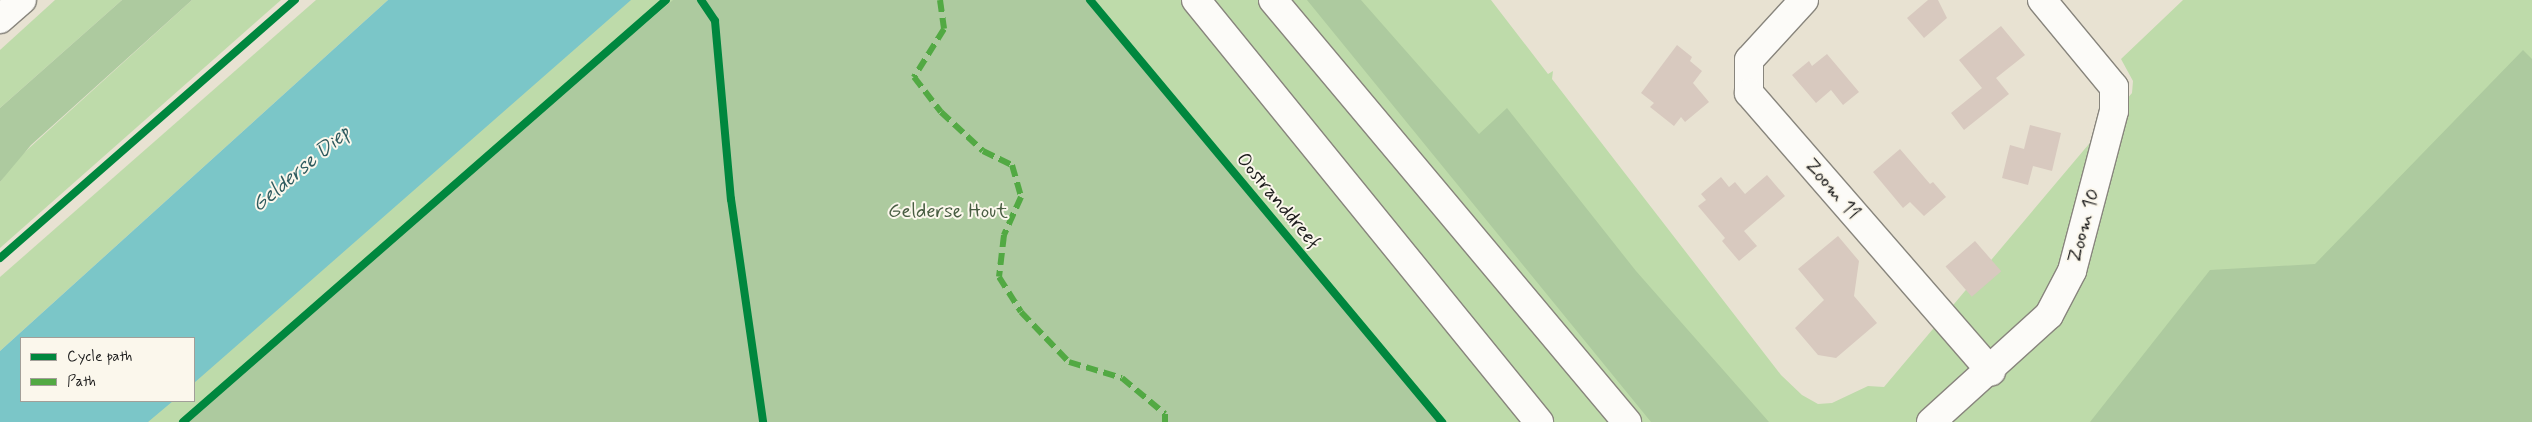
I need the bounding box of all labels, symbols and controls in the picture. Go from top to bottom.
water label: Gelderse Diep [246,120,356,218]
street label: Oostranddreef [1231,148,1325,254]
street label: Zoom 11 [1799,153,1865,225]
street label: Zoom 10 [2063,186,2105,266]
park label: Gelderse Hout [890,199,1006,223]
legend [20,337,195,402]
text: Cycle path [67,347,132,367]
text: Path [67,372,96,392]

